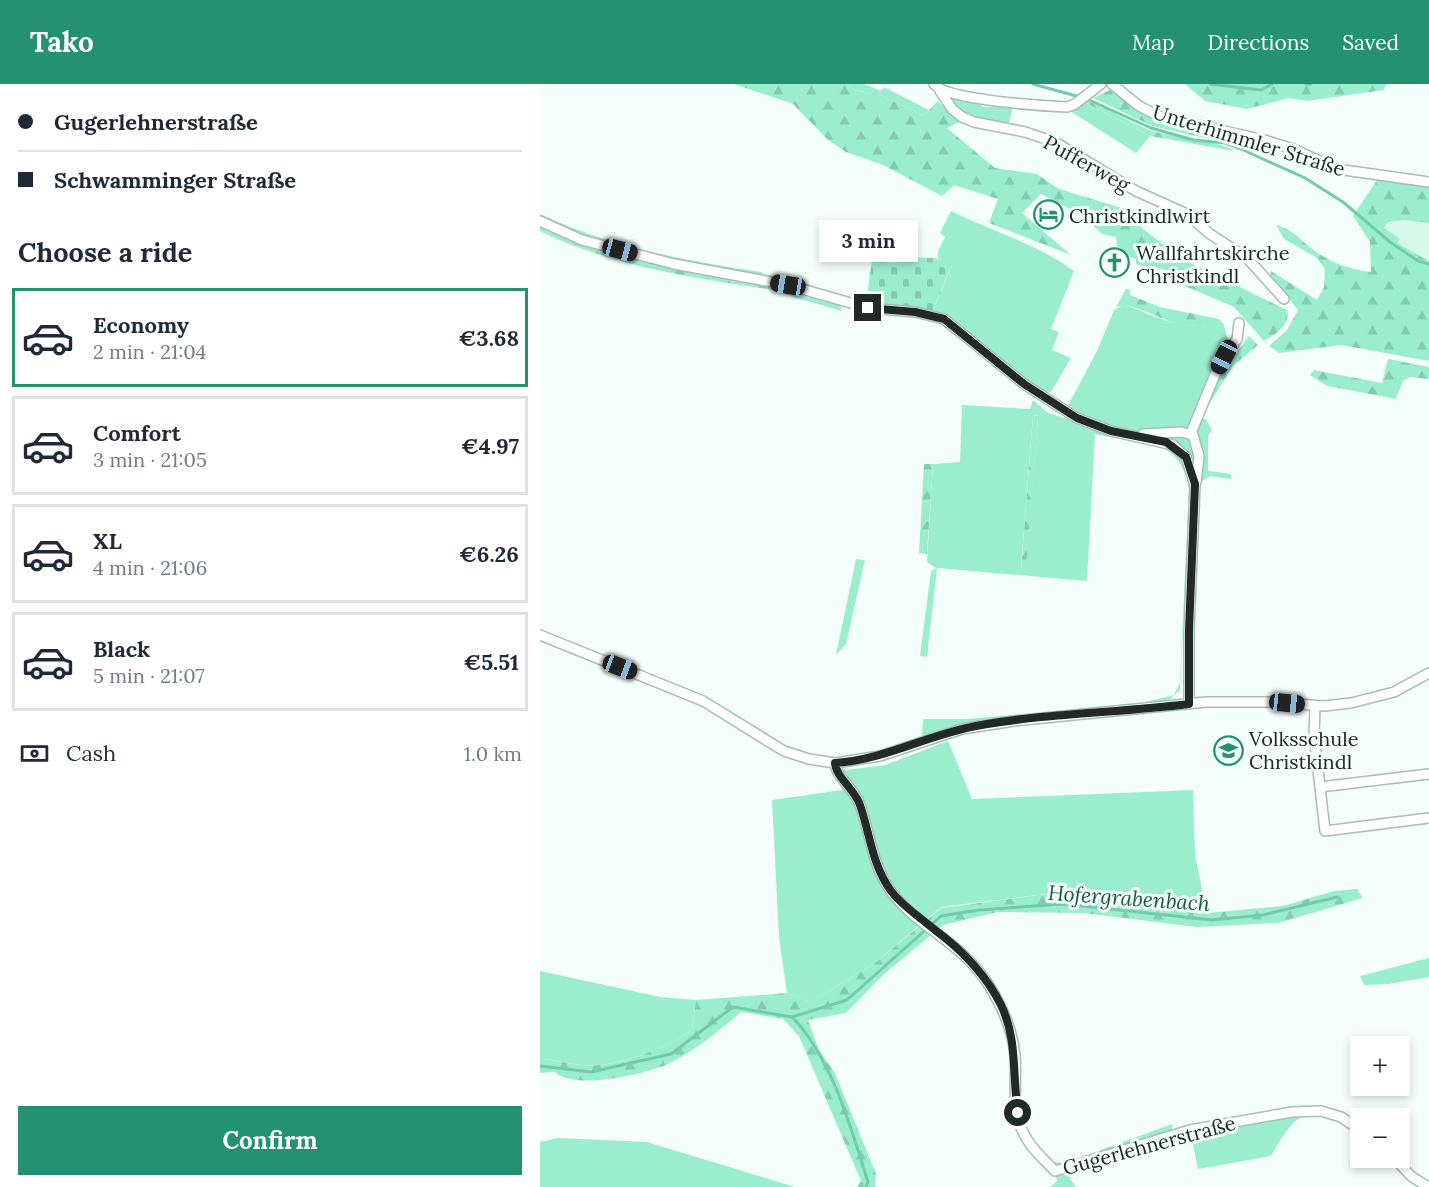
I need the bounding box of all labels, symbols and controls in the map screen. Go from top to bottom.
text: Tako [30,24,94,60]
text: Map [1132,29,1175,56]
text: Directions [1208,29,1309,56]
text: Saved [1342,29,1399,56]
street label: Unterhimmler Straße [1150,99,1348,181]
text: Gugerlehnerstraße [54,108,258,136]
street label: Pufferweg [1039,129,1135,197]
text: Schwamminger Straße [54,166,296,194]
hotel icon: Christkindlwirt [1032,199,1064,231]
place label: Christkindlwirt [1069,203,1210,228]
callout: 3 min [818,221,918,263]
text: 3 min [841,228,896,253]
text: Choose a ride [18,235,192,269]
car [600,237,640,263]
place label: Wallfahrtskirche Christkindl [1136,240,1290,288]
church icon: Wallfahrtskirche Christkindl [1099,247,1131,279]
car [769,273,807,297]
route end [854,294,881,321]
icon: car [21,311,75,365]
text: Economy [93,311,189,339]
text: €3.68 [459,324,519,352]
car [1208,337,1240,377]
text: 2 min · 21:04 [93,339,206,364]
icon: car [21,419,75,473]
text: Comfort [93,419,181,447]
text: €4.97 [461,432,519,460]
text: 3 min · 21:05 [93,447,207,472]
icon: car [21,527,75,581]
text: XL [93,527,122,555]
text: €6.26 [459,540,519,568]
text: 4 min · 21:06 [93,555,207,580]
icon: car [21,635,75,689]
text: Black [93,635,150,663]
text: €5.51 [463,648,519,676]
car [600,652,640,682]
text: 5 min · 21:07 [93,663,205,688]
car [1268,692,1306,714]
place label: Volksschule Christkindl [1248,726,1359,774]
school or university icon: Volksschule Christkindl [1212,734,1244,766]
icon: cash [18,737,51,770]
text: Cash [66,739,116,767]
text: 1.0 km [464,741,522,766]
water label: Hofergrabenbach [1047,879,1211,917]
map controls [1350,1036,1410,1168]
button: + [1350,1036,1410,1096]
route start [1004,1099,1031,1126]
button: Confirm [18,1106,522,1175]
button: − [1350,1108,1410,1168]
street label: Gugerlehnerstraße [1060,1110,1238,1180]

